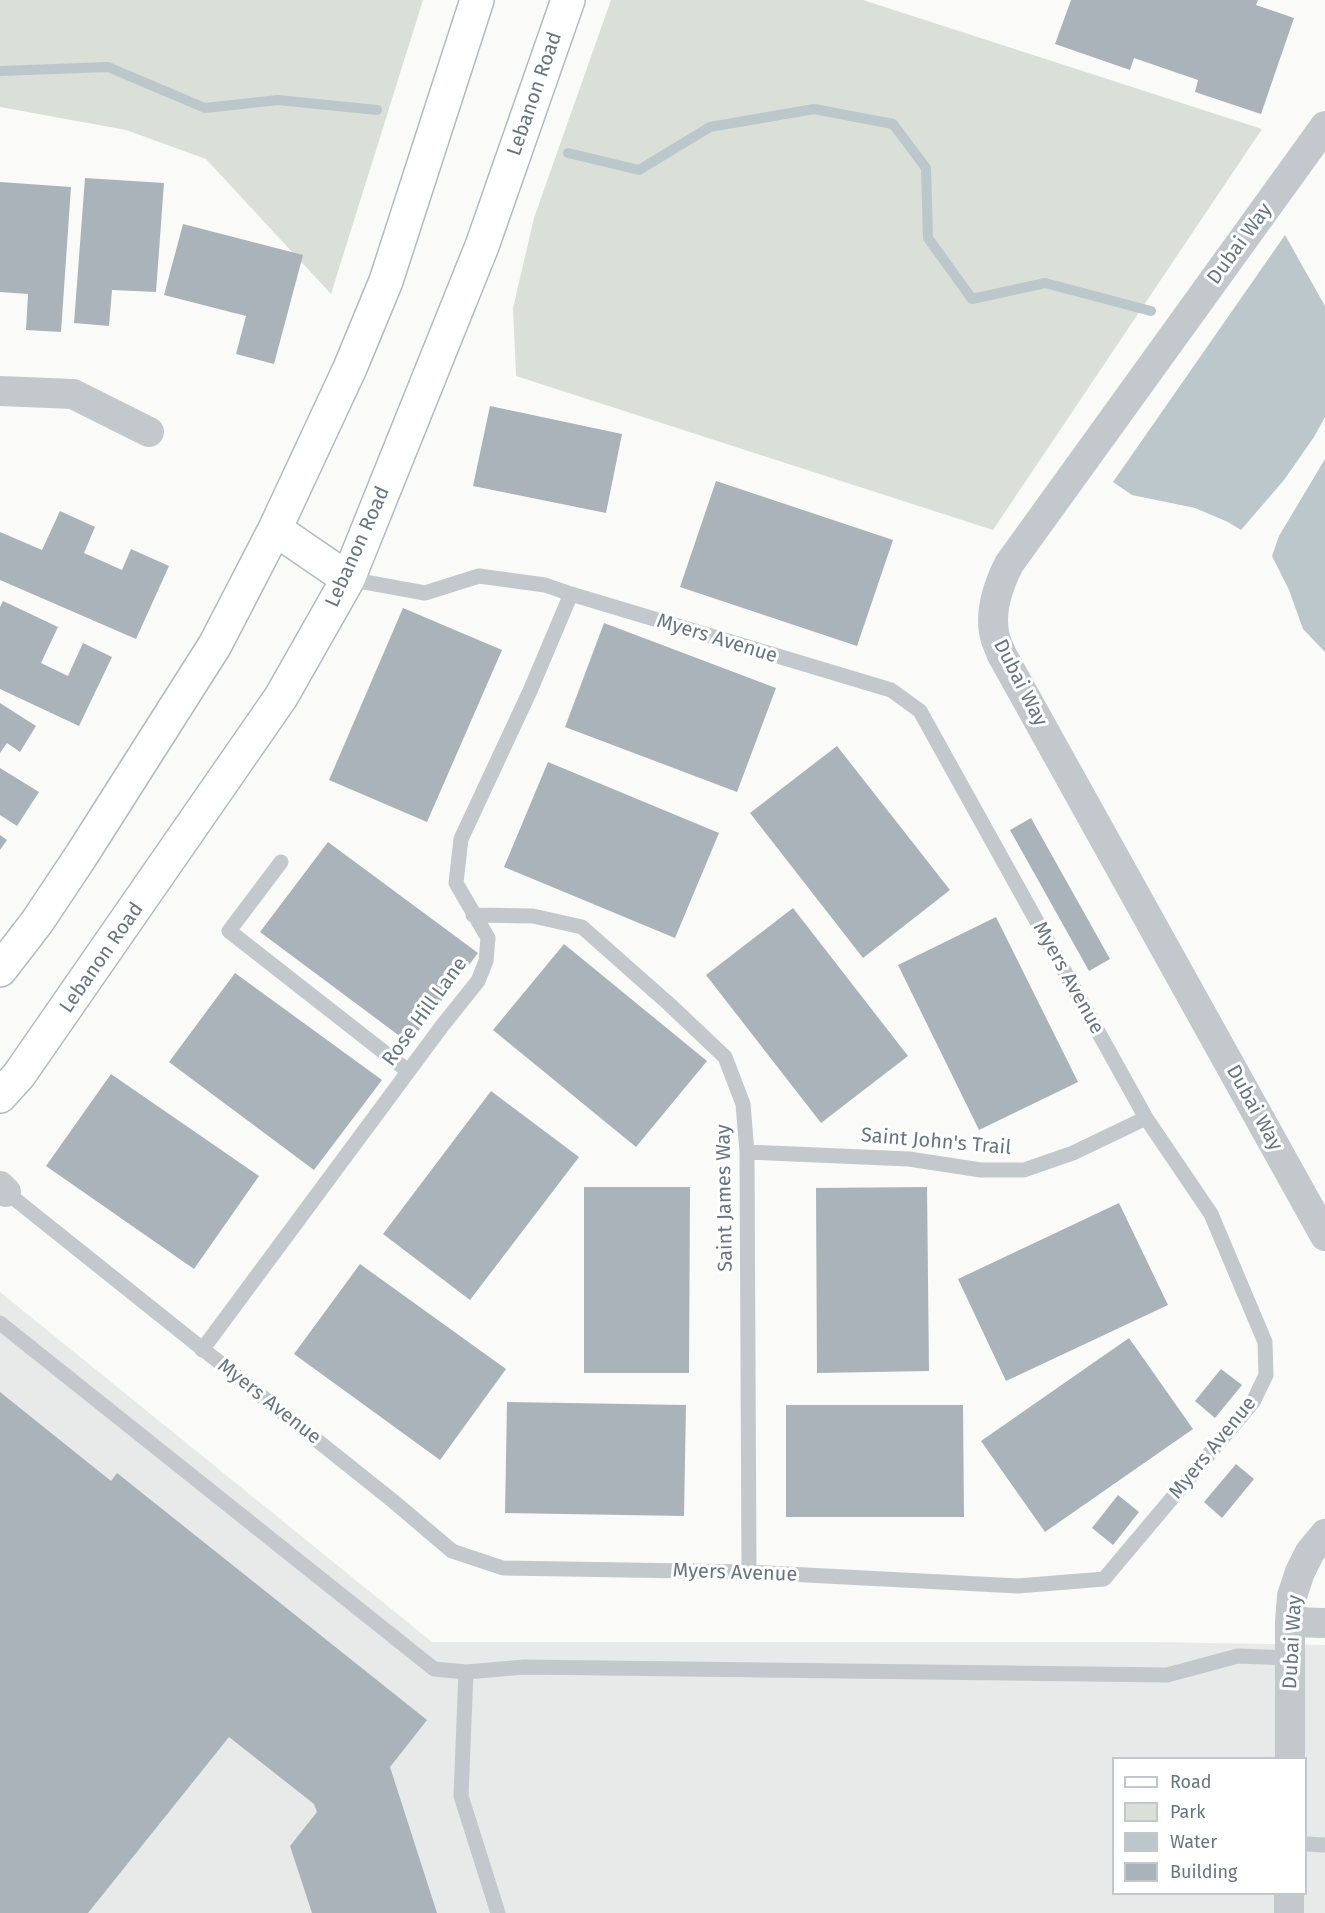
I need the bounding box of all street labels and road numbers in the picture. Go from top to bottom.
street label: Lebanon Road [503,29,567,159]
street label: Dubai Way [1203,199,1277,289]
street label: Lebanon Road [321,483,395,611]
street label: Myers Avenue [654,609,780,669]
street label: Dubai Way [988,636,1052,730]
street label: Lebanon Road [55,898,149,1018]
street label: Myers Avenue [1027,918,1109,1038]
street label: Rose Hill Lane [378,953,472,1071]
street label: Dubai Way [1221,1061,1287,1155]
street label: Saint John's Trail [860,1123,1012,1161]
street label: Saint James Way [712,1124,738,1272]
street label: Myers Avenue [212,1354,326,1450]
street label: Myers Avenue [1164,1392,1262,1504]
street label: Myers Avenue [672,1559,798,1587]
street label: Dubai Way [1279,1594,1307,1690]

